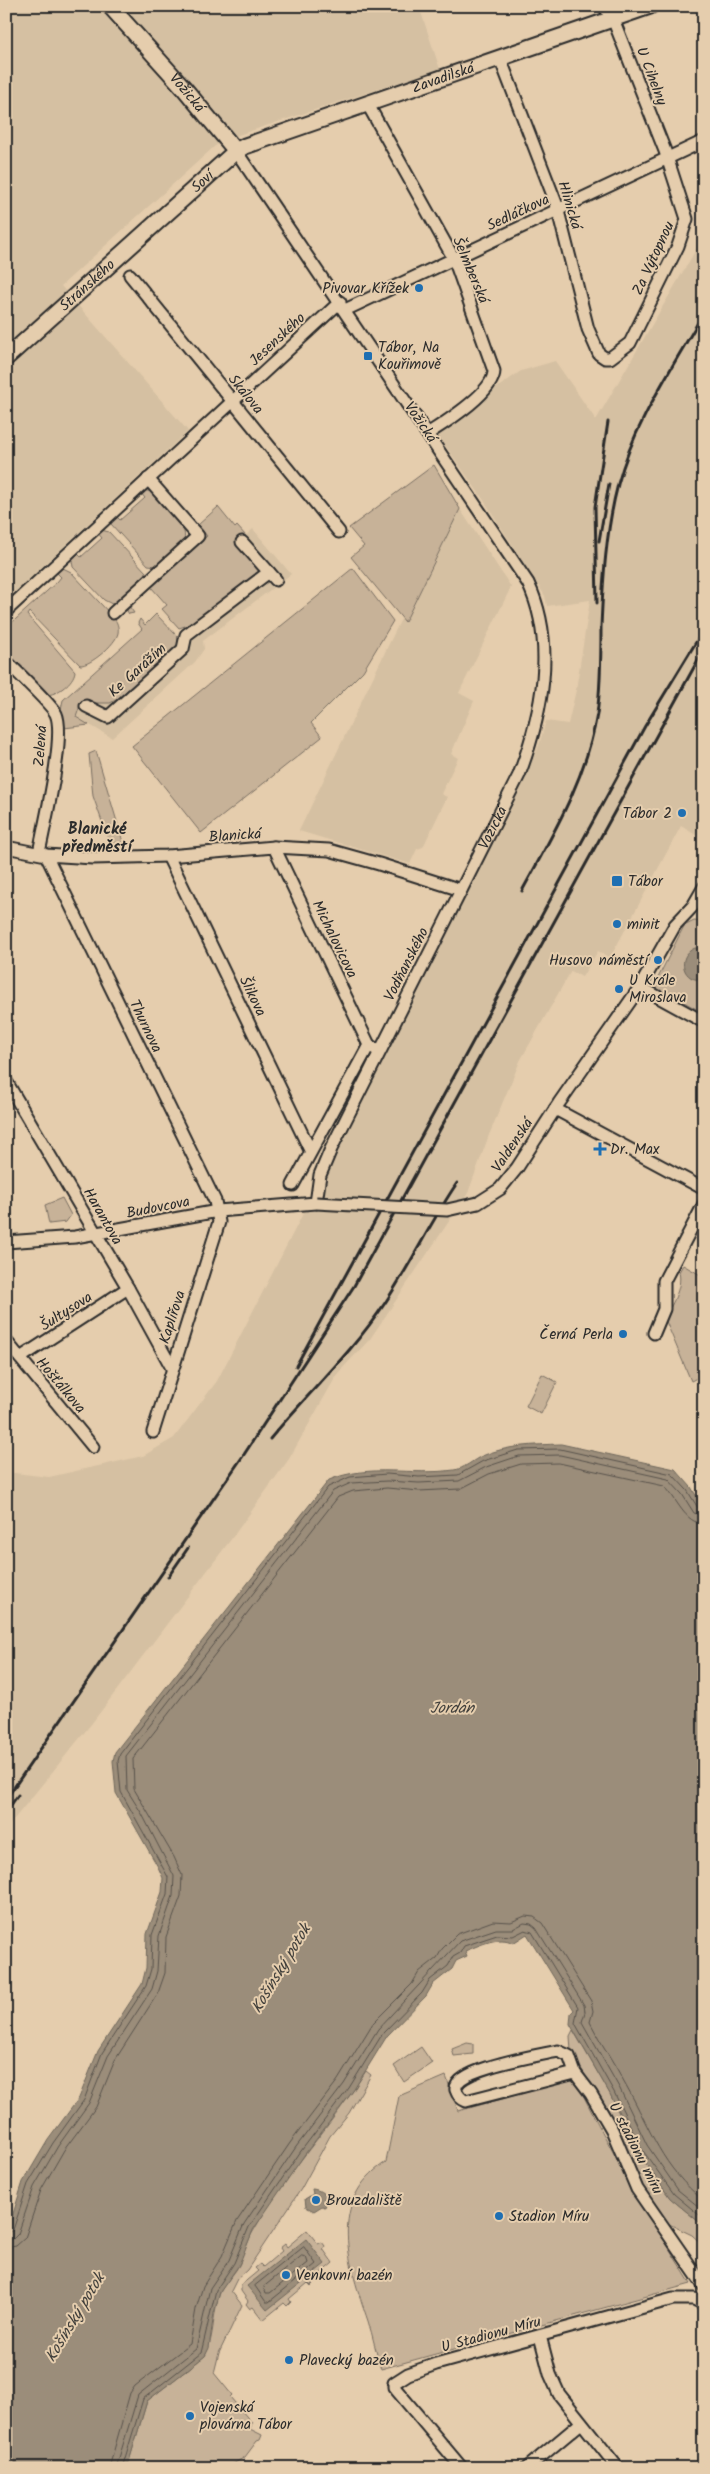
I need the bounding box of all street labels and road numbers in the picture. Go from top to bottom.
street label: U Cihelny [629,44,674,110]
street label: Zavadilská [408,56,480,101]
street label: Vožická [163,68,212,120]
street label: Soví [186,163,222,199]
street label: Hlinická [550,178,588,234]
street label: Sedláčkova [483,188,554,238]
street label: Za Výtopnou [626,217,682,299]
street label: Šelmberská [445,233,496,309]
street label: Stránského [54,254,121,318]
street label: Jesenského [244,307,312,372]
street label: Skálova [221,369,269,420]
street label: Vožická [397,397,444,450]
street label: Ke Garážím [103,638,172,704]
street label: Zelená [28,723,55,768]
street label: Vožická [472,801,515,854]
street label: Blanická [208,822,264,850]
street label: Michalovicova [305,896,363,983]
street label: Vodňanského [378,923,436,1006]
street label: Šlikova [232,972,272,1021]
street label: Thurnova [122,996,168,1057]
street label: Valdenská [486,1112,541,1178]
street label: Harantova [76,1183,128,1250]
street label: Budovcova [124,1190,192,1226]
street label: Šultysova [36,1286,97,1338]
street label: Kaplířova [153,1287,193,1347]
street label: Hošťálkova [29,1352,91,1419]
street label: U stadionu míru [601,2098,669,2199]
street label: U Stadionu Míru [439,2310,544,2360]

